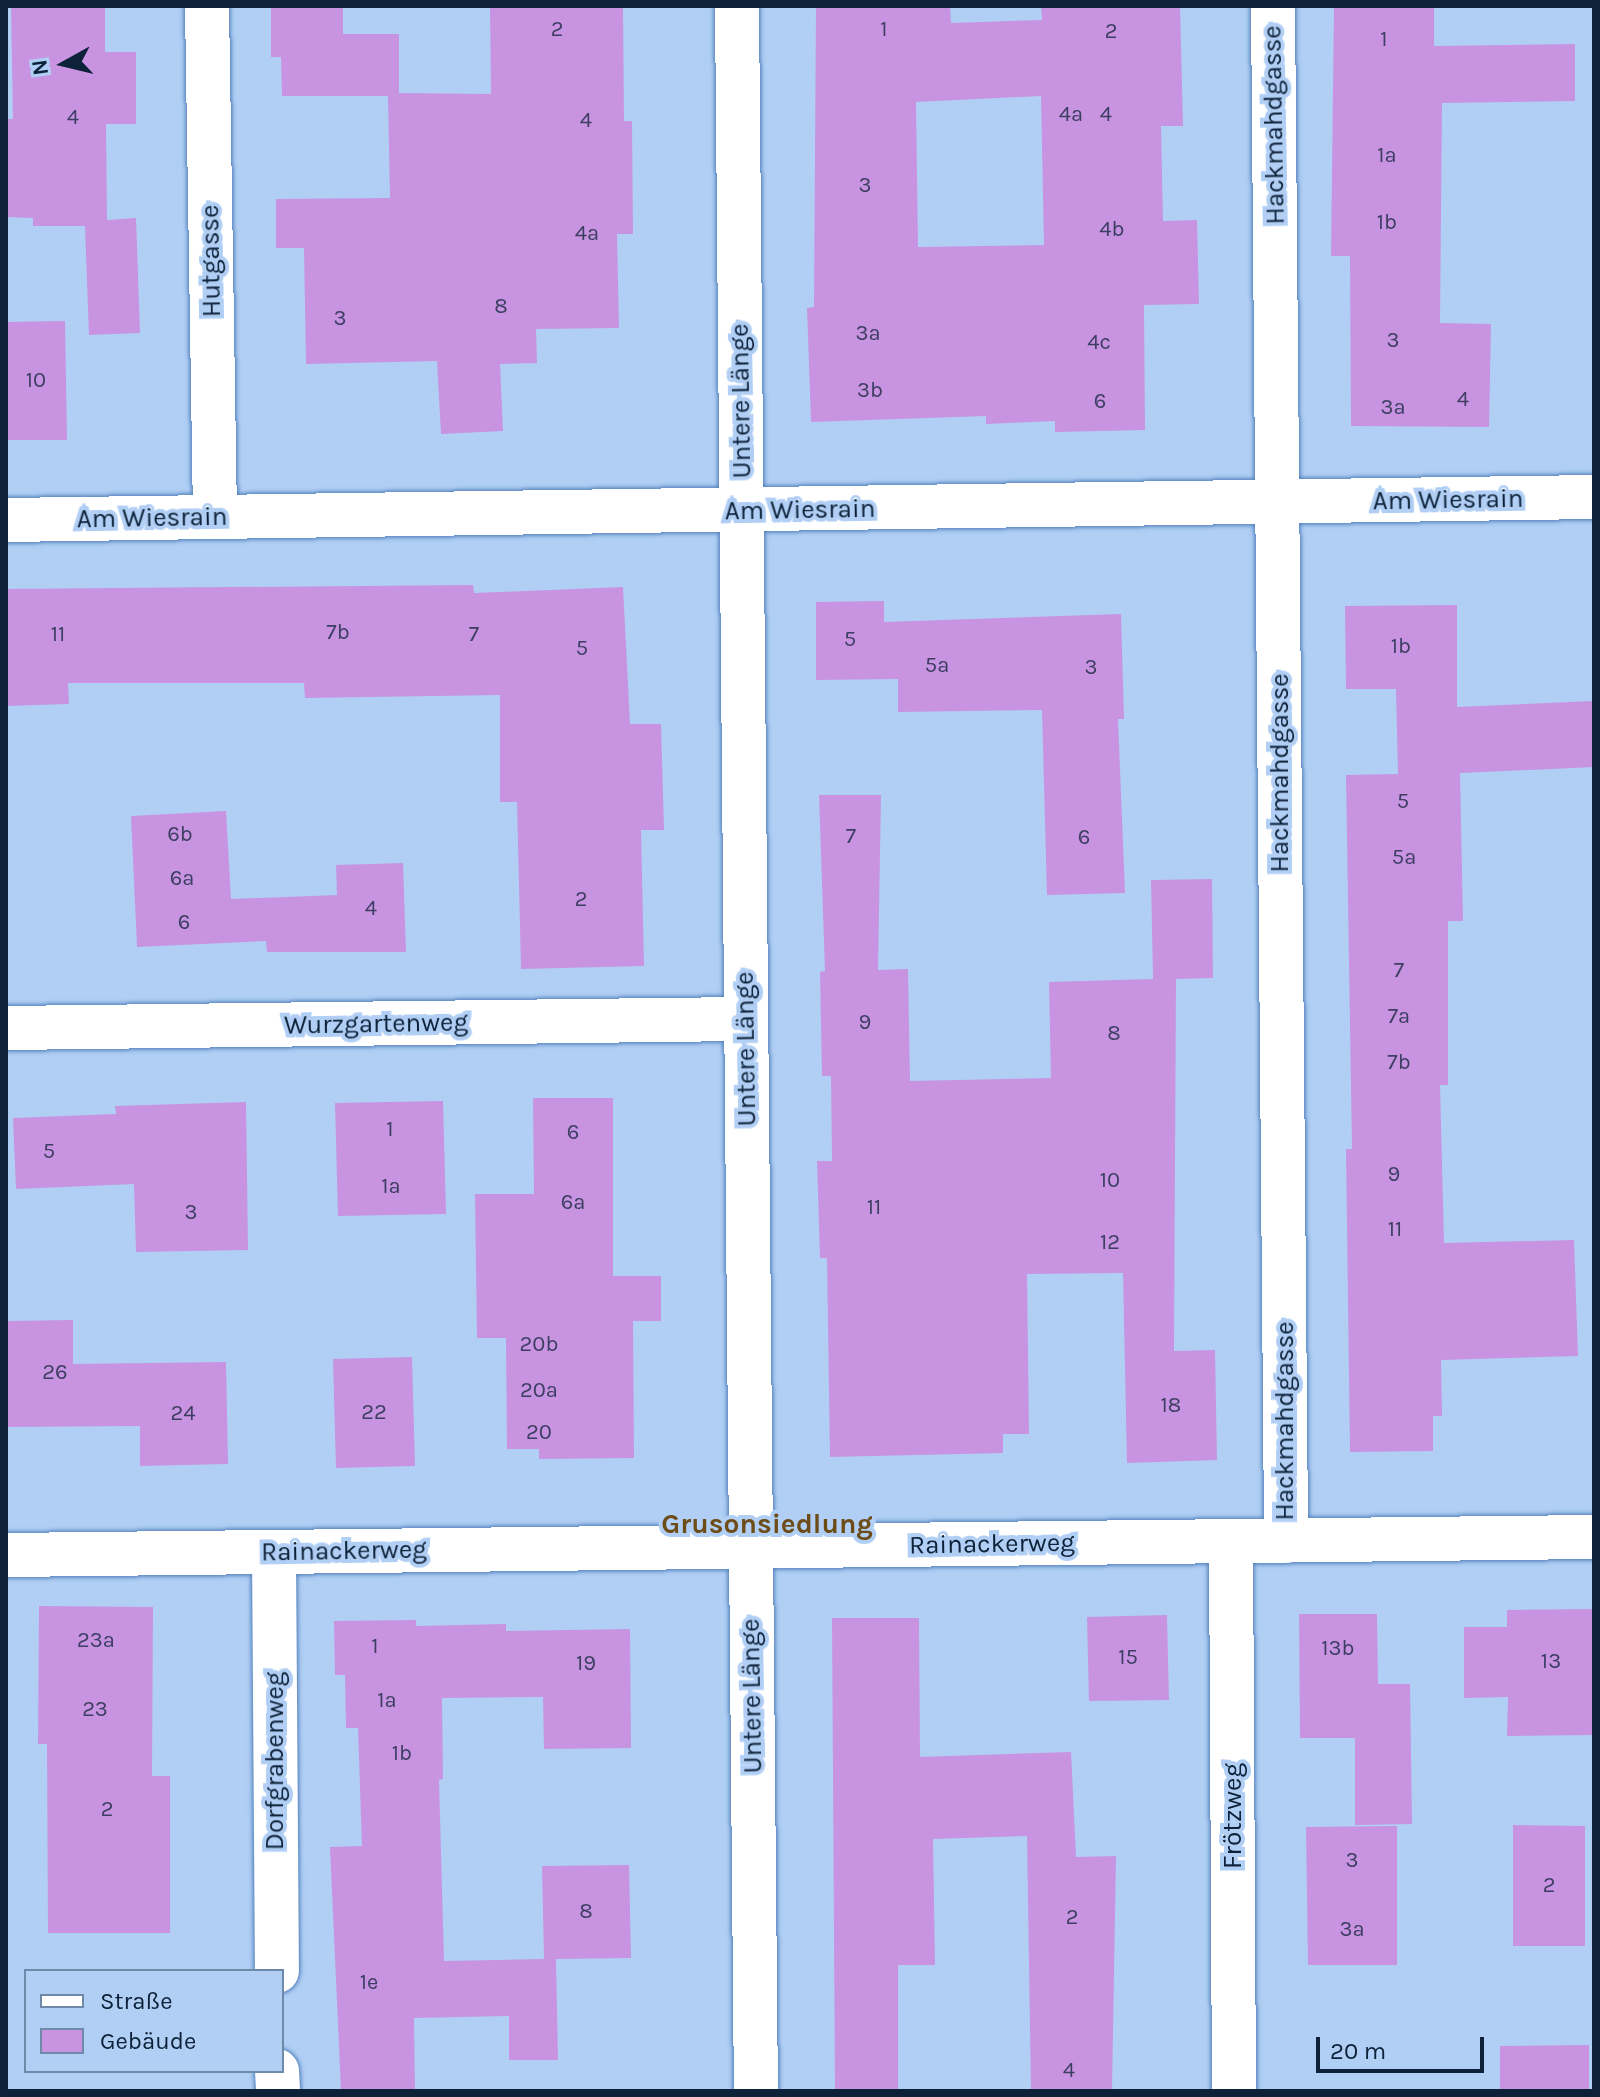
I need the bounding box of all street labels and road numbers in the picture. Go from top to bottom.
street label: Hackmahdgasse [1257,25,1291,225]
street label: Hutgasse [194,204,228,318]
street label: Untere Länge [724,323,758,479]
street label: Am Wiesrain [1372,483,1524,517]
street label: Am Wiesrain [724,493,876,527]
street label: Am Wiesrain [76,501,228,535]
street label: Hackmahdgasse [1264,673,1296,873]
street label: Untere Länge [729,971,763,1127]
street label: Wurzgartenweg [284,1007,468,1041]
street label: Hackmahdgasse [1269,1321,1301,1521]
street label: Rainackerweg [909,1527,1075,1561]
street label: Rainackerweg [261,1534,427,1568]
street label: Untere Länge [735,1618,769,1774]
street label: Dorfgrabenweg [259,1672,291,1850]
street label: Frötzweg [1217,1763,1249,1869]

